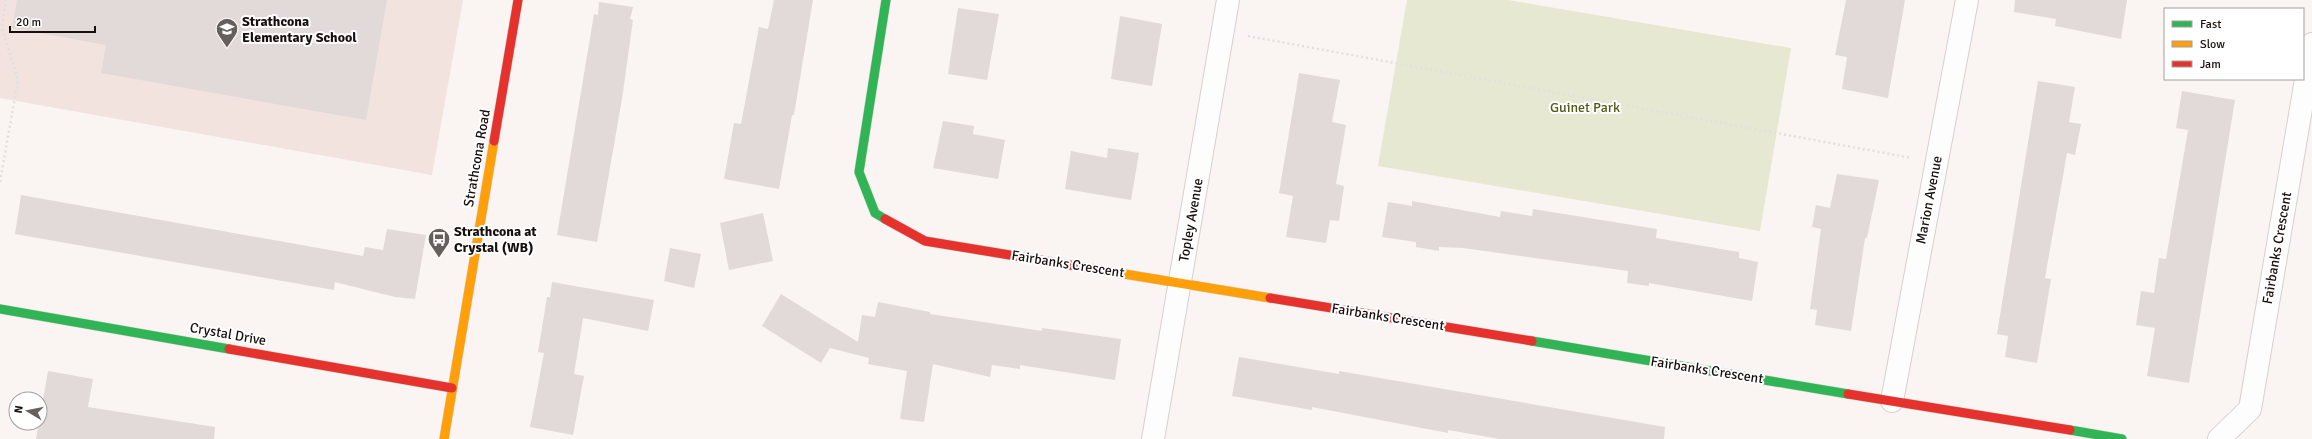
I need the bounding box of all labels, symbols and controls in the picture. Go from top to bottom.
scale bar [10,8,95,34]
legend [2164,8,2304,80]
place label: Strathcona Elementary School [242,13,357,46]
text: 20 m [16,15,41,30]
school or university icon: Strathcona Elementary School [214,16,240,49]
text: Fast [2200,17,2221,32]
text: Slow [2200,37,2225,52]
text: Jam [2200,57,2221,72]
park label: Guinet Park [1550,99,1620,116]
street label: Strathcona Road [460,108,494,208]
street label: Marion Avenue [1912,155,1946,245]
street label: Topley Avenue [1175,177,1207,263]
street label: Fairbanks Crescent [2259,190,2295,306]
place label: Strathcona at Crystal (WB) [454,223,537,256]
bus stop icon: Strathcona at Crystal (WB) [426,226,452,259]
street label: Fairbanks Crescent [1010,247,1126,281]
street label: Fairbanks Crescent [1330,300,1446,334]
street label: Crystal Drive [189,319,267,349]
street label: Fairbanks Crescent [1649,353,1765,387]
north arrow [8,391,48,431]
text: N [12,404,26,414]

